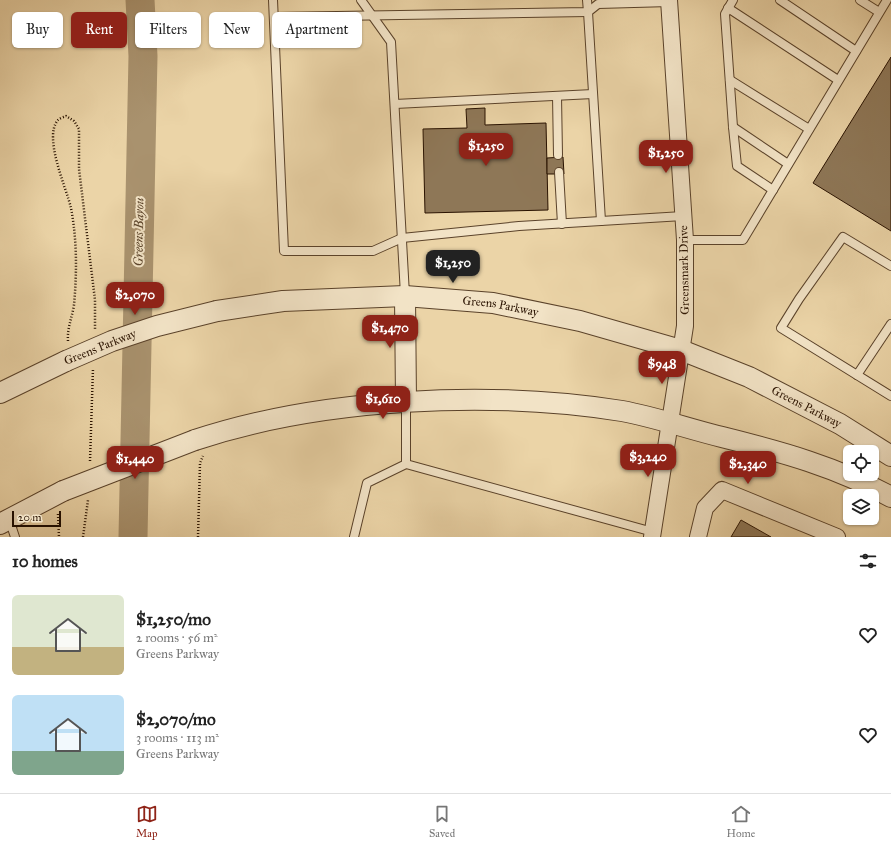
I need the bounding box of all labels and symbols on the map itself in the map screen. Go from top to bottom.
pin: $1,250 [453,133,519,167]
pin: $1,250 [633,140,699,174]
water label: Greens Bayou [130,197,148,267]
street label: Greensmark Drive [676,225,692,315]
pin: $1,250 [420,250,486,284]
pin: $2,070 [102,282,168,316]
street label: Greens Parkway [462,294,540,319]
pin: $1,470 [357,315,423,349]
street label: Greens Parkway [62,326,139,368]
pin: $948 [638,351,686,385]
street label: Greens Parkway [769,383,844,431]
pin: $1,610 [350,386,416,420]
pin: $3,240 [615,444,681,478]
pin: $1,440 [102,446,168,480]
pin: $2,340 [715,451,781,485]
scale bar [12,509,61,528]

